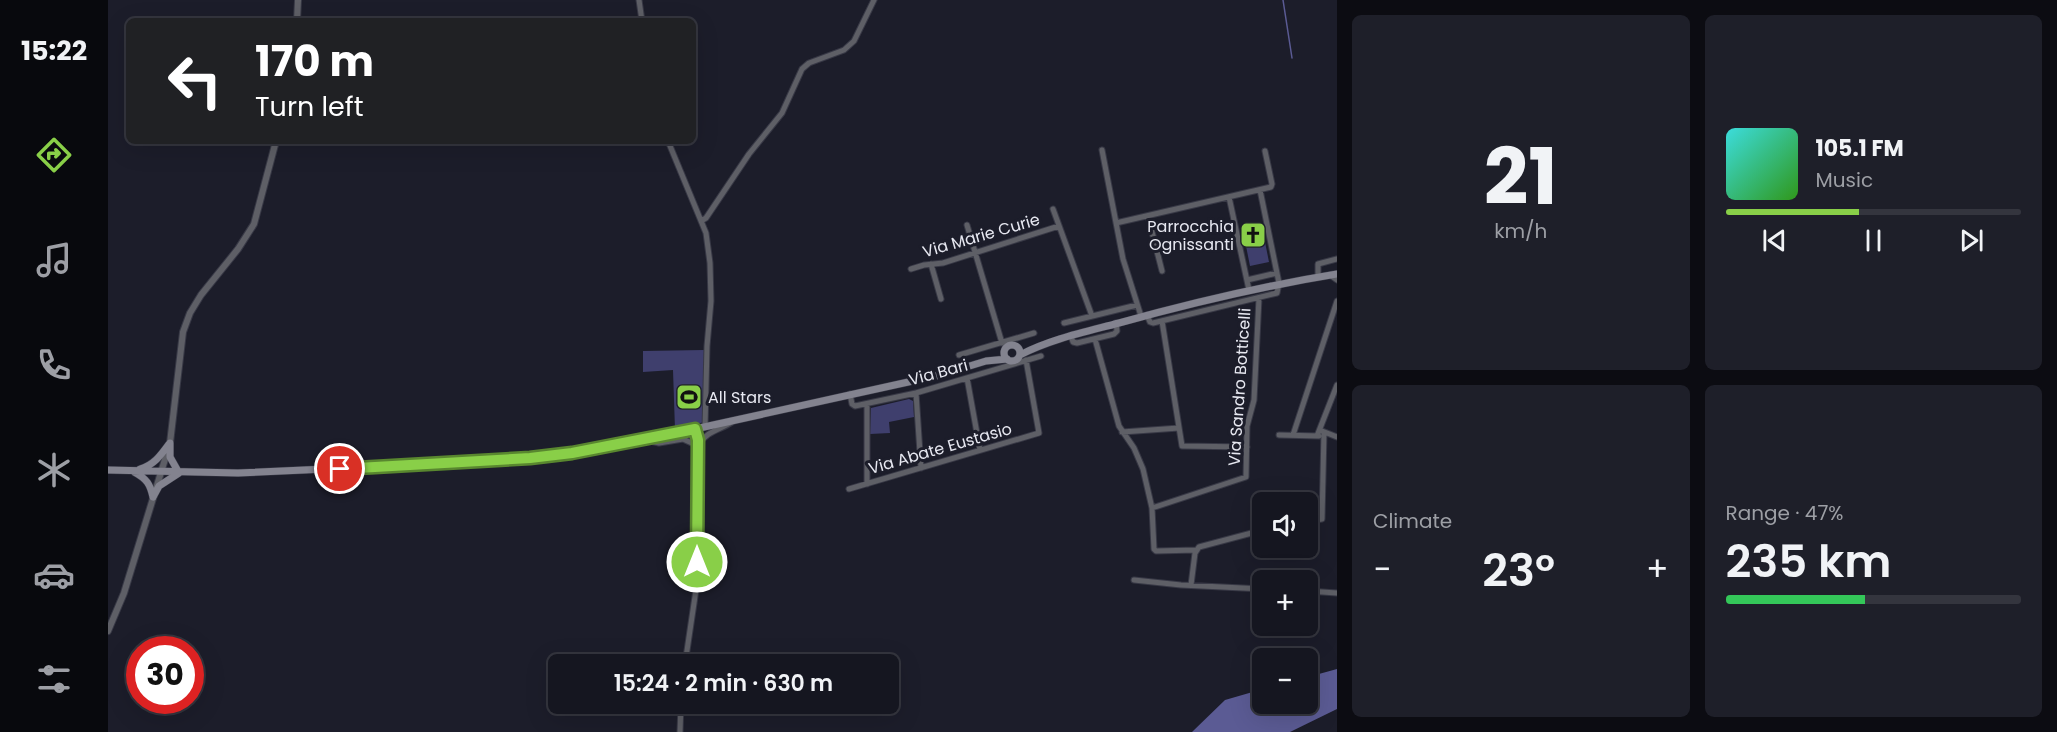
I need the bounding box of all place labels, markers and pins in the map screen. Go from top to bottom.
place label: Parrocchia Ognissanti [1147,215,1234,256]
church icon: Parrocchia Ognissanti [1238,220,1268,250]
sports icon: All Stars [674,382,704,412]
place label: All Stars [708,386,771,409]
pin [314,443,365,494]

